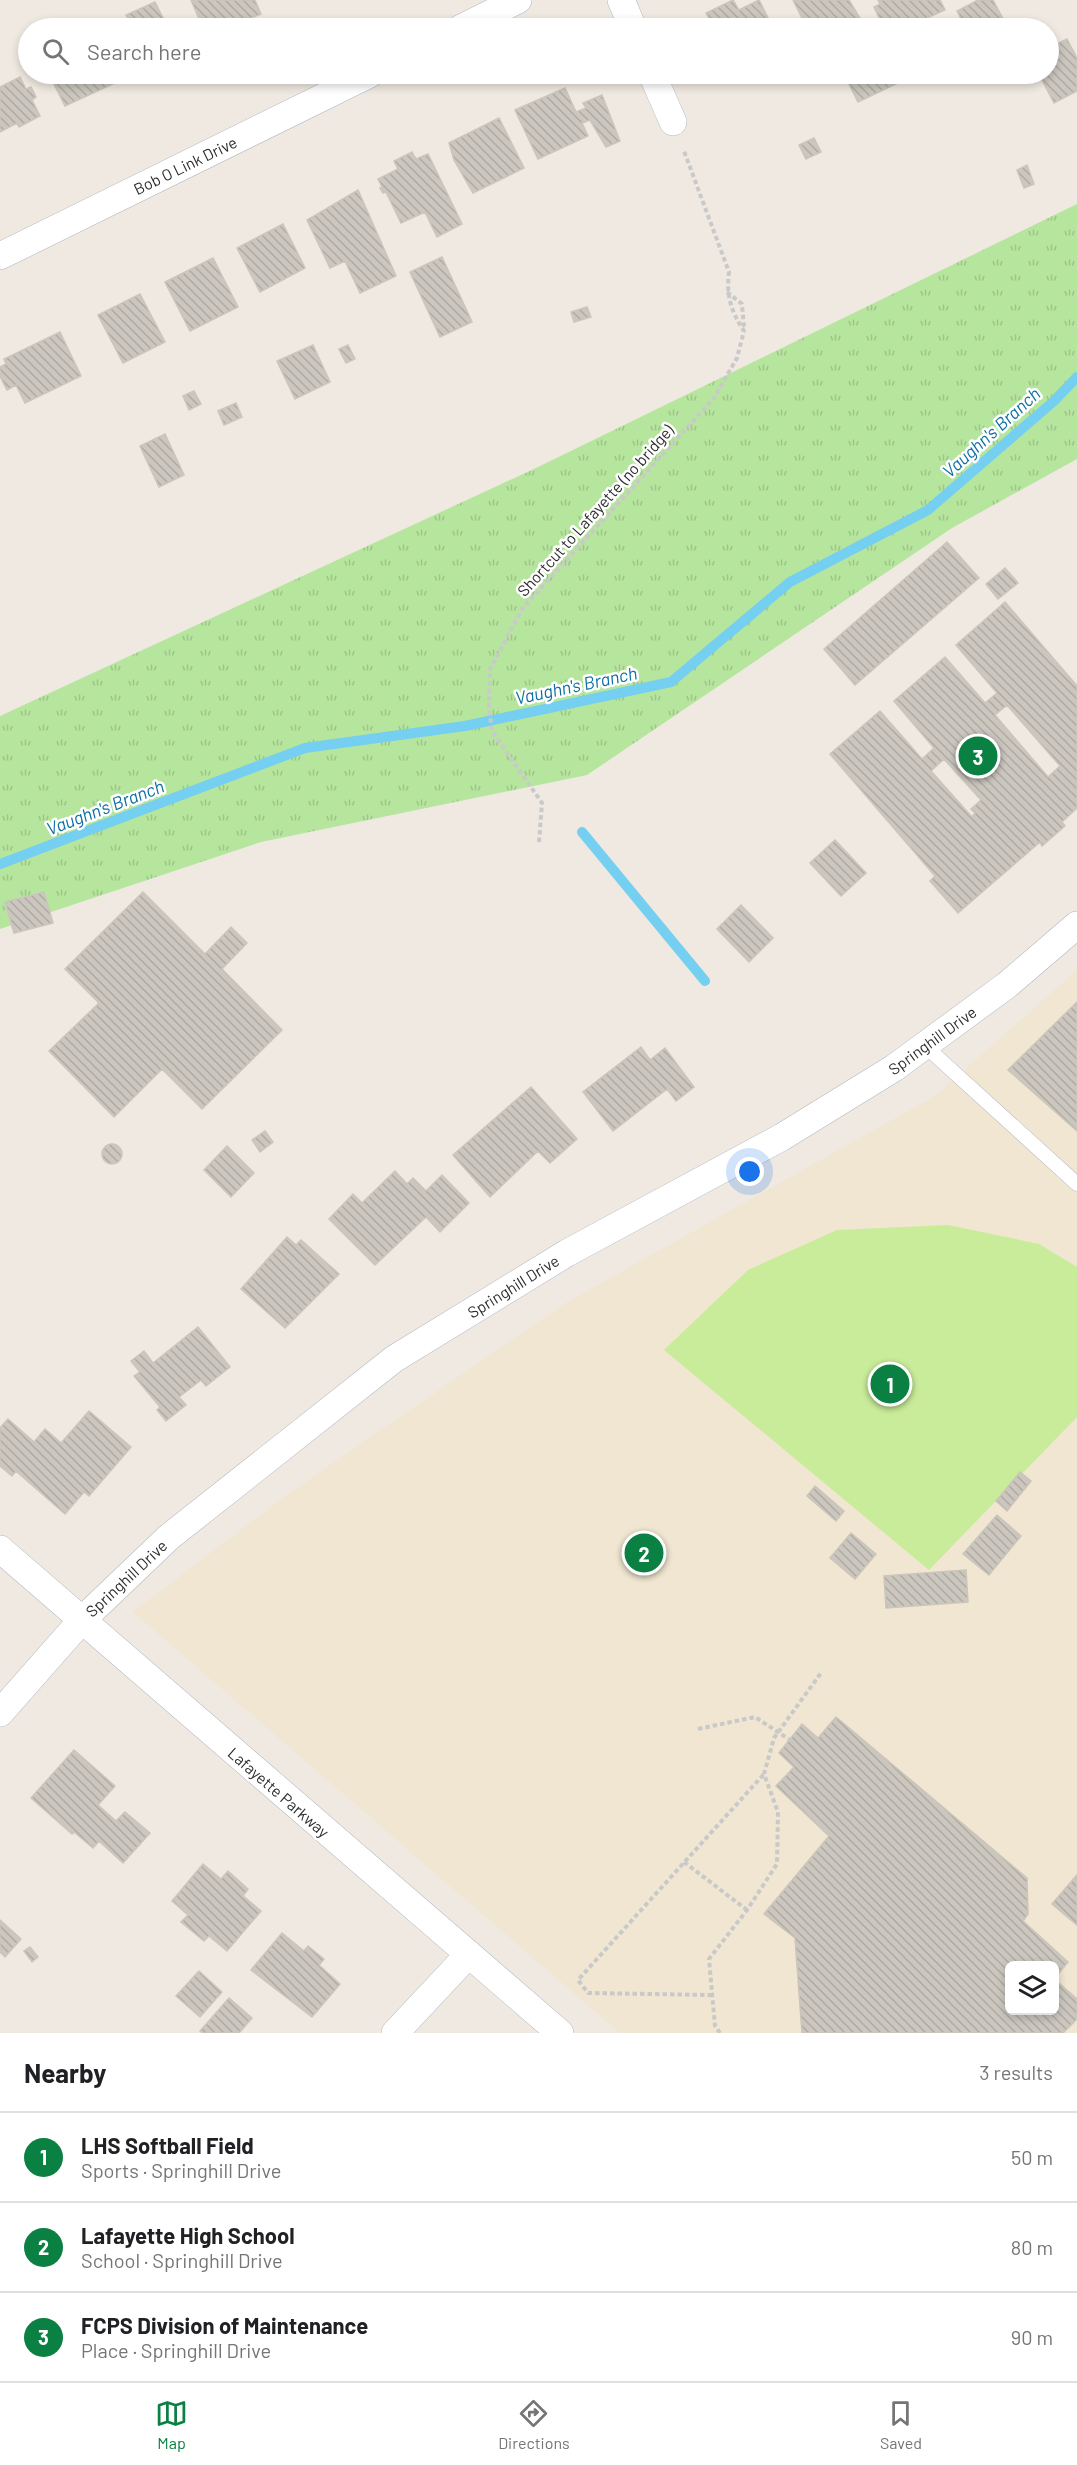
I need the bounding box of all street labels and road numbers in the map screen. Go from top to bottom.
street label: Bob O Link Drive [130,132,240,198]
street label: Shortcut to Lafayette (no bridge) [513,420,678,600]
street label: Springhill Drive [884,1002,980,1078]
street label: Springhill Drive [464,1250,562,1322]
street label: Springhill Drive [81,1536,171,1620]
street label: Lafayette Parkway [225,1743,334,1841]

